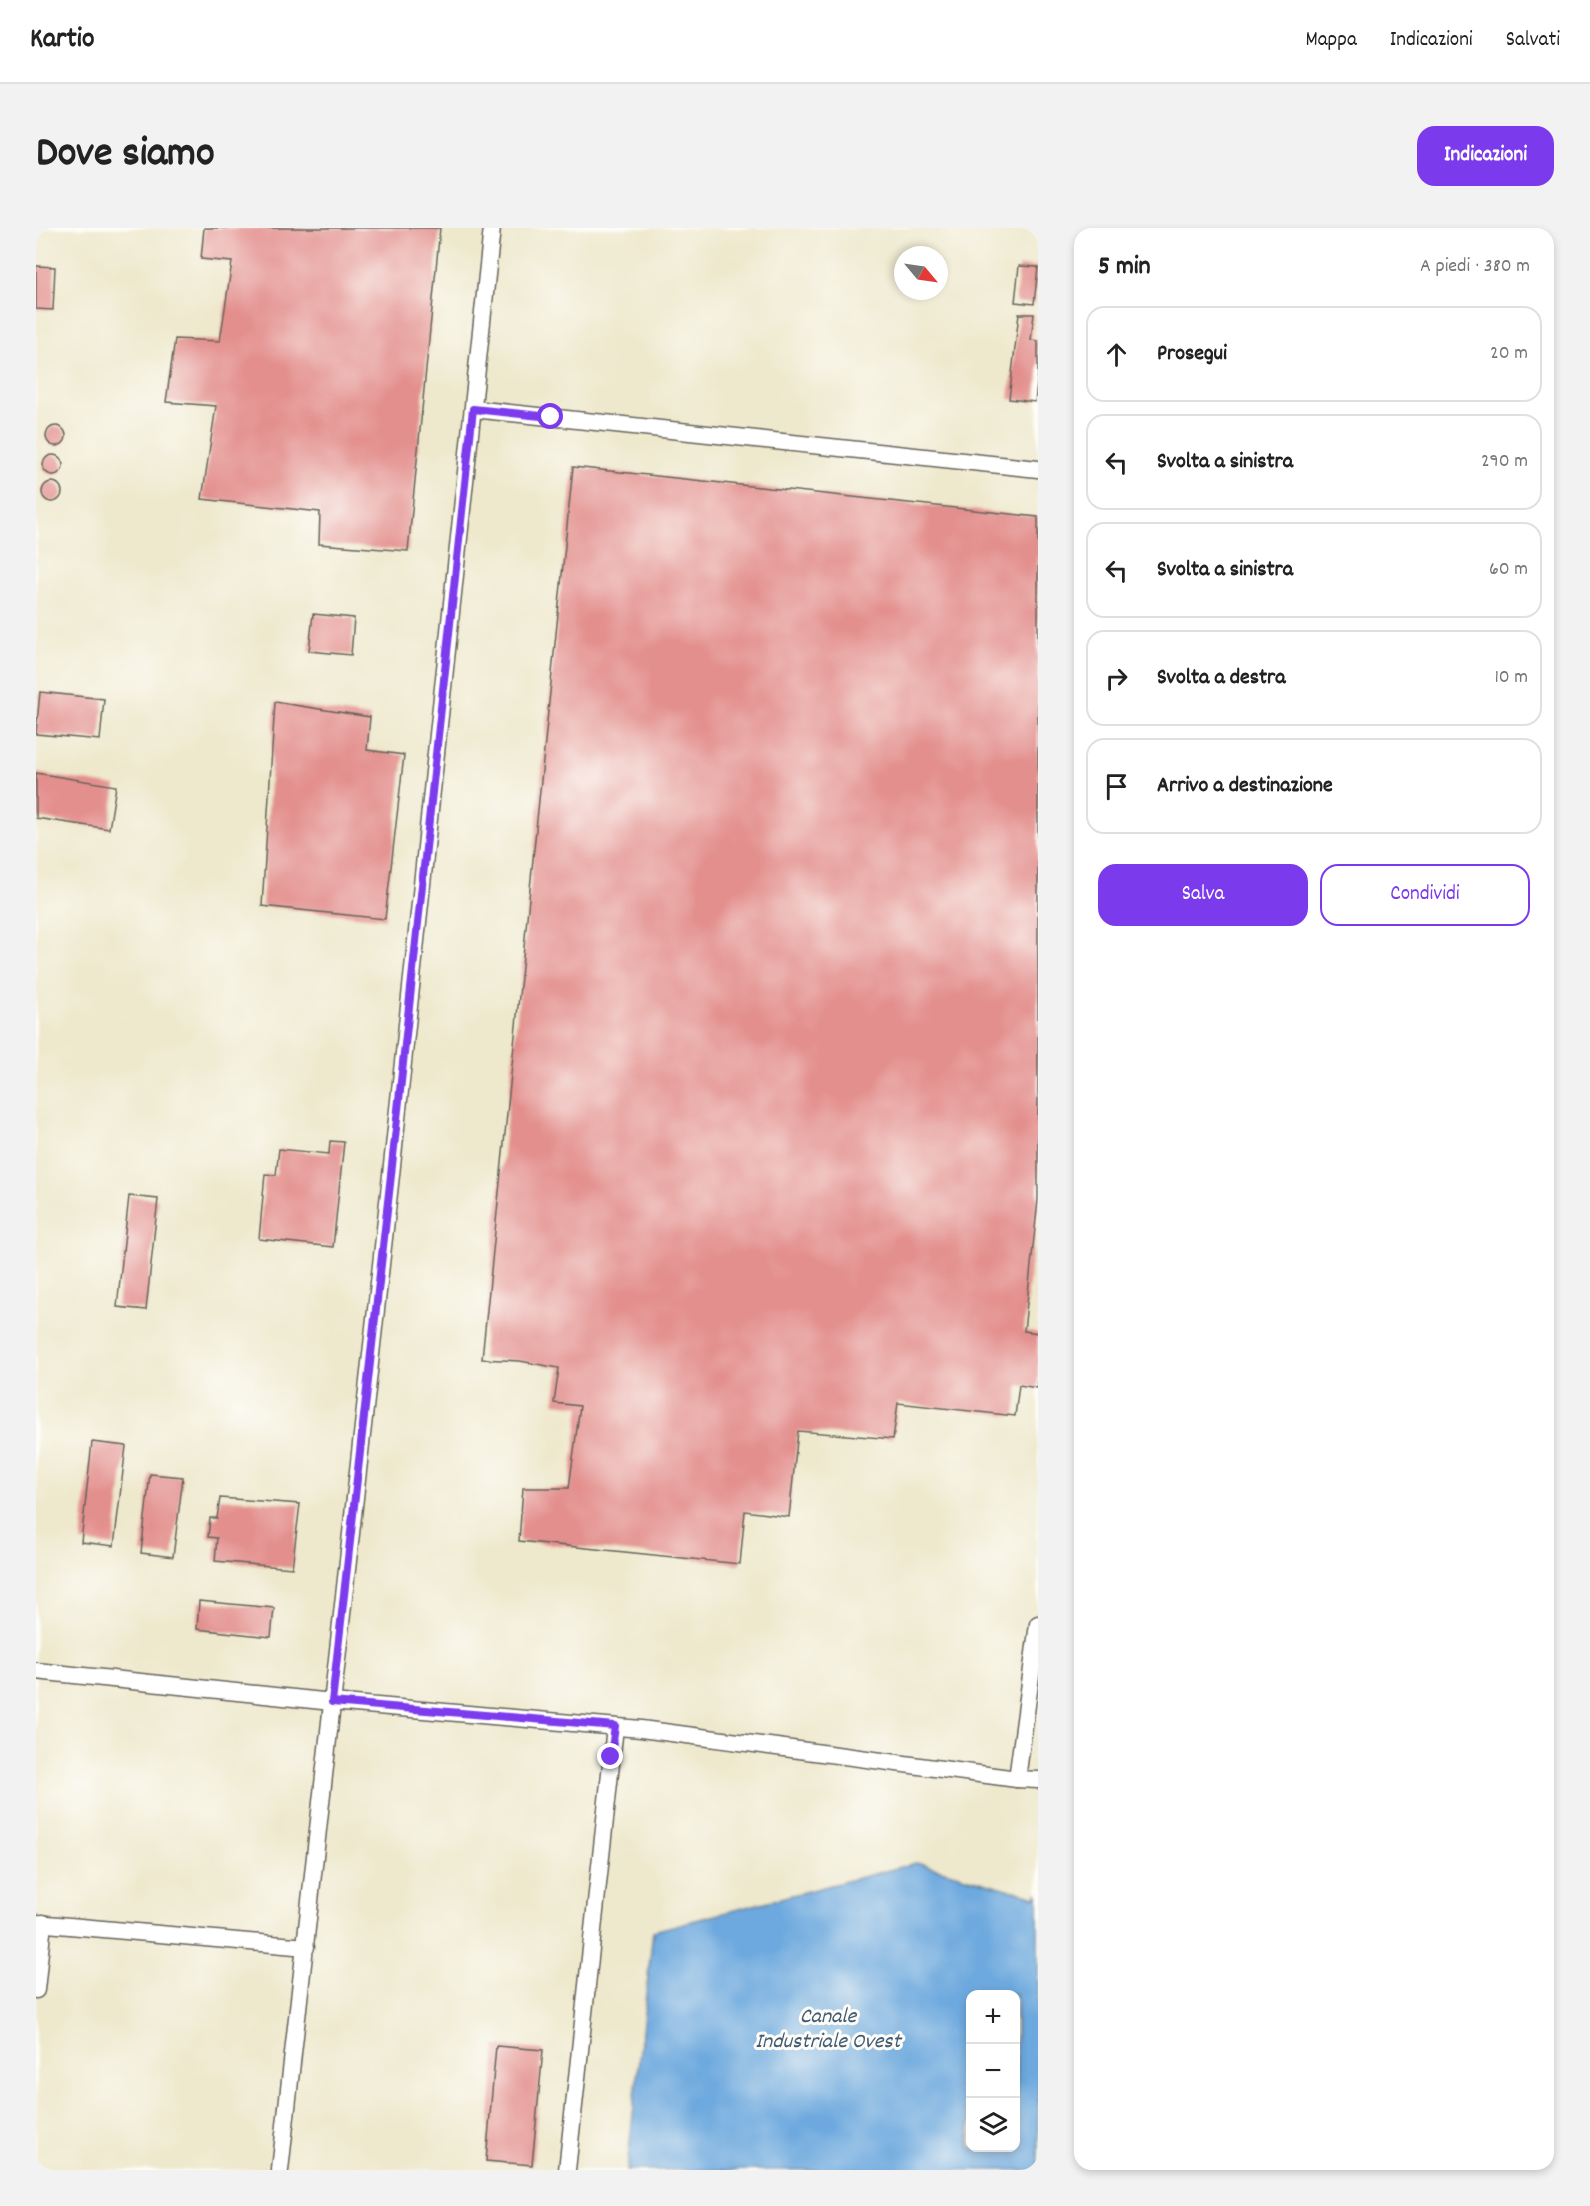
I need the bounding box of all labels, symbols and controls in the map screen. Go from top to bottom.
text: Kartio [30,21,94,61]
text: Mappa [1305,26,1357,56]
text: Indicazioni [1390,26,1473,56]
text: Salvati [1506,26,1560,56]
text: Dove siamo [36,126,215,186]
button: Indicazioni [1417,126,1554,186]
north arrow [894,246,948,300]
text: 5 min [1098,249,1151,286]
text: A piedi · 380 m [1420,253,1530,281]
icon: ahead [1100,338,1133,371]
text: Prosegui [1157,339,1227,370]
text: 20 m [1490,340,1528,368]
route start [537,403,563,429]
icon: left [1100,446,1133,479]
text: Svolta a sinistra [1157,447,1293,478]
text: 290 m [1481,448,1528,476]
icon: left [1100,554,1133,587]
text: Svolta a sinistra [1157,555,1293,586]
text: 60 m [1489,556,1528,584]
icon: right [1100,662,1133,695]
text: Svolta a destra [1157,663,1286,694]
text: 10 m [1494,664,1528,692]
icon: arrive [1100,770,1133,803]
text: Arrivo a destinazione [1157,771,1333,802]
button: Salva [1098,864,1308,926]
button: Condividi [1320,864,1530,926]
route end [597,1743,623,1769]
map controls [966,1990,1020,2152]
button: + [966,1990,1020,2044]
water label: Canale Industriale Ovest [755,2002,903,2058]
button: − [966,2044,1020,2098]
button: layers [966,2098,1020,2152]

